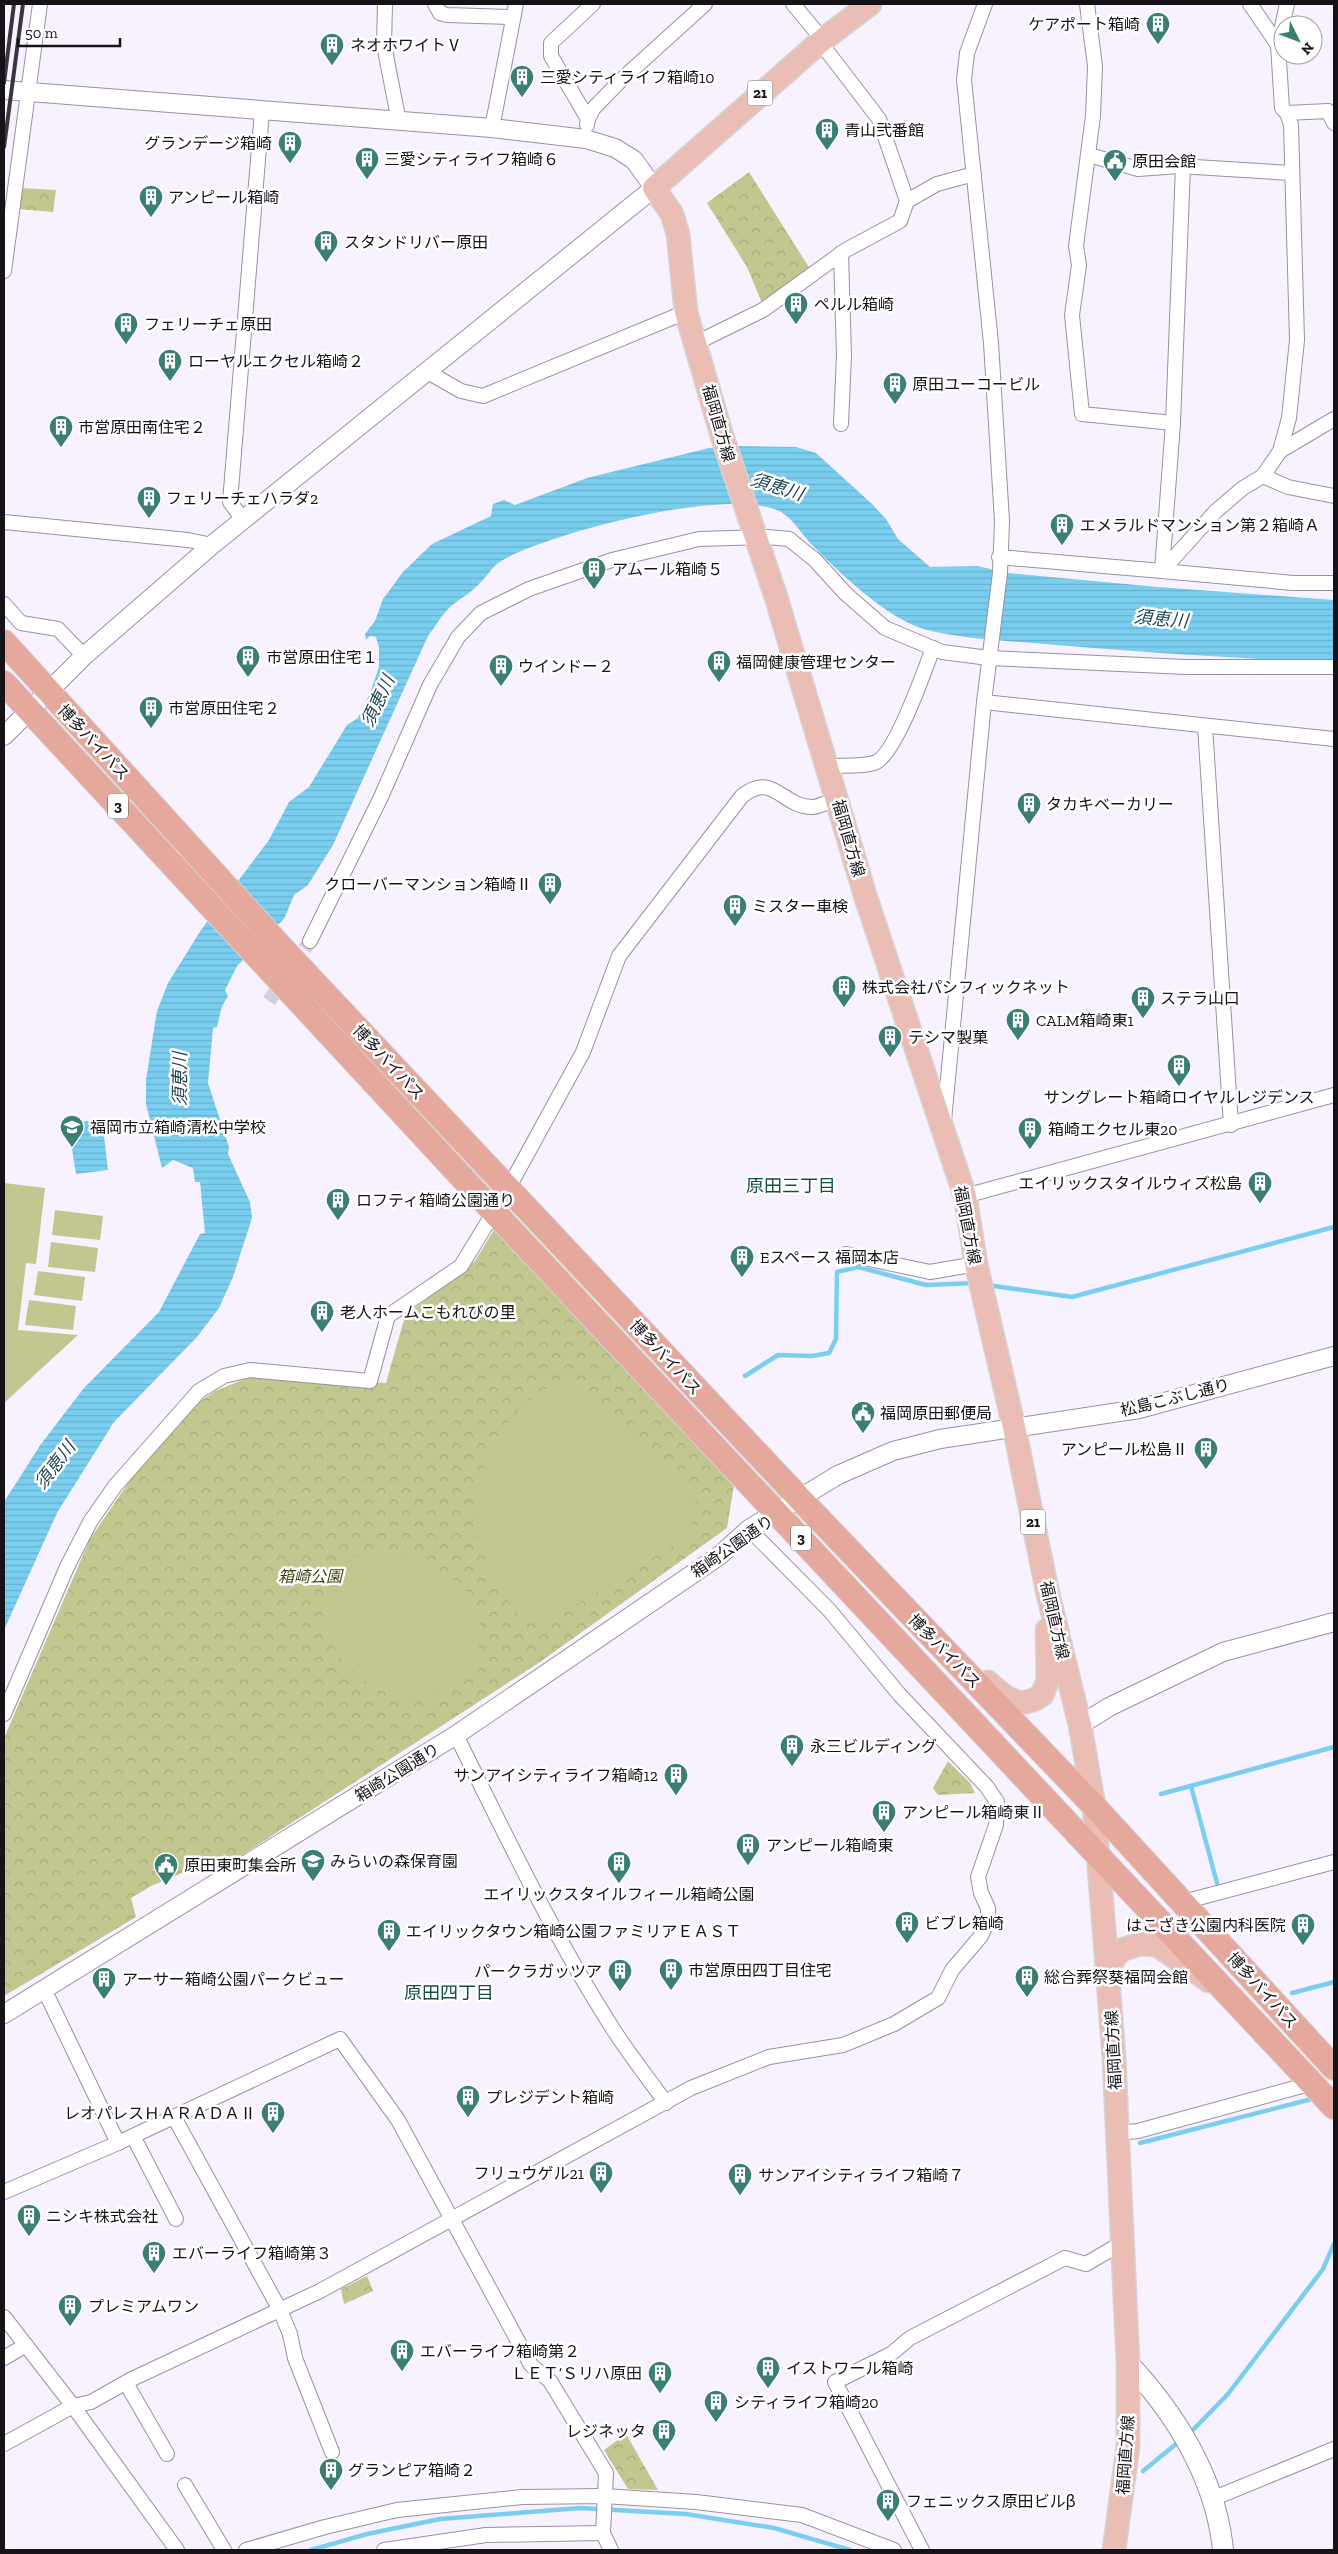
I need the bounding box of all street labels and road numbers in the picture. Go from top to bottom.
road number: 21 [748,80,772,106]
street label: 福岡直方線 [698,382,739,464]
street label: 博多バイパス [54,701,133,784]
road number: 3 [108,794,128,818]
street label: 福岡直方線 [828,797,869,879]
street label: 博多バイパス [349,1021,428,1104]
street label: 福岡直方線 [951,1184,984,1266]
street label: 博多バイパス [626,1316,705,1399]
street label: 松島こぶし通り [1118,1375,1232,1420]
road number: 21 [1020,1510,1046,1534]
street label: 箱崎公園通り [688,1511,777,1582]
road number: 3 [791,1526,811,1550]
street label: 福岡直方線 [1036,1579,1073,1661]
street label: 博多バイパス [905,1610,985,1692]
street label: 箱崎公園通り [352,1739,443,1806]
street label: 博多バイパス [1224,1948,1302,2032]
street label: 福岡直方線 [1102,2010,1125,2090]
street label: 福岡直方線 [1113,2414,1138,2496]

